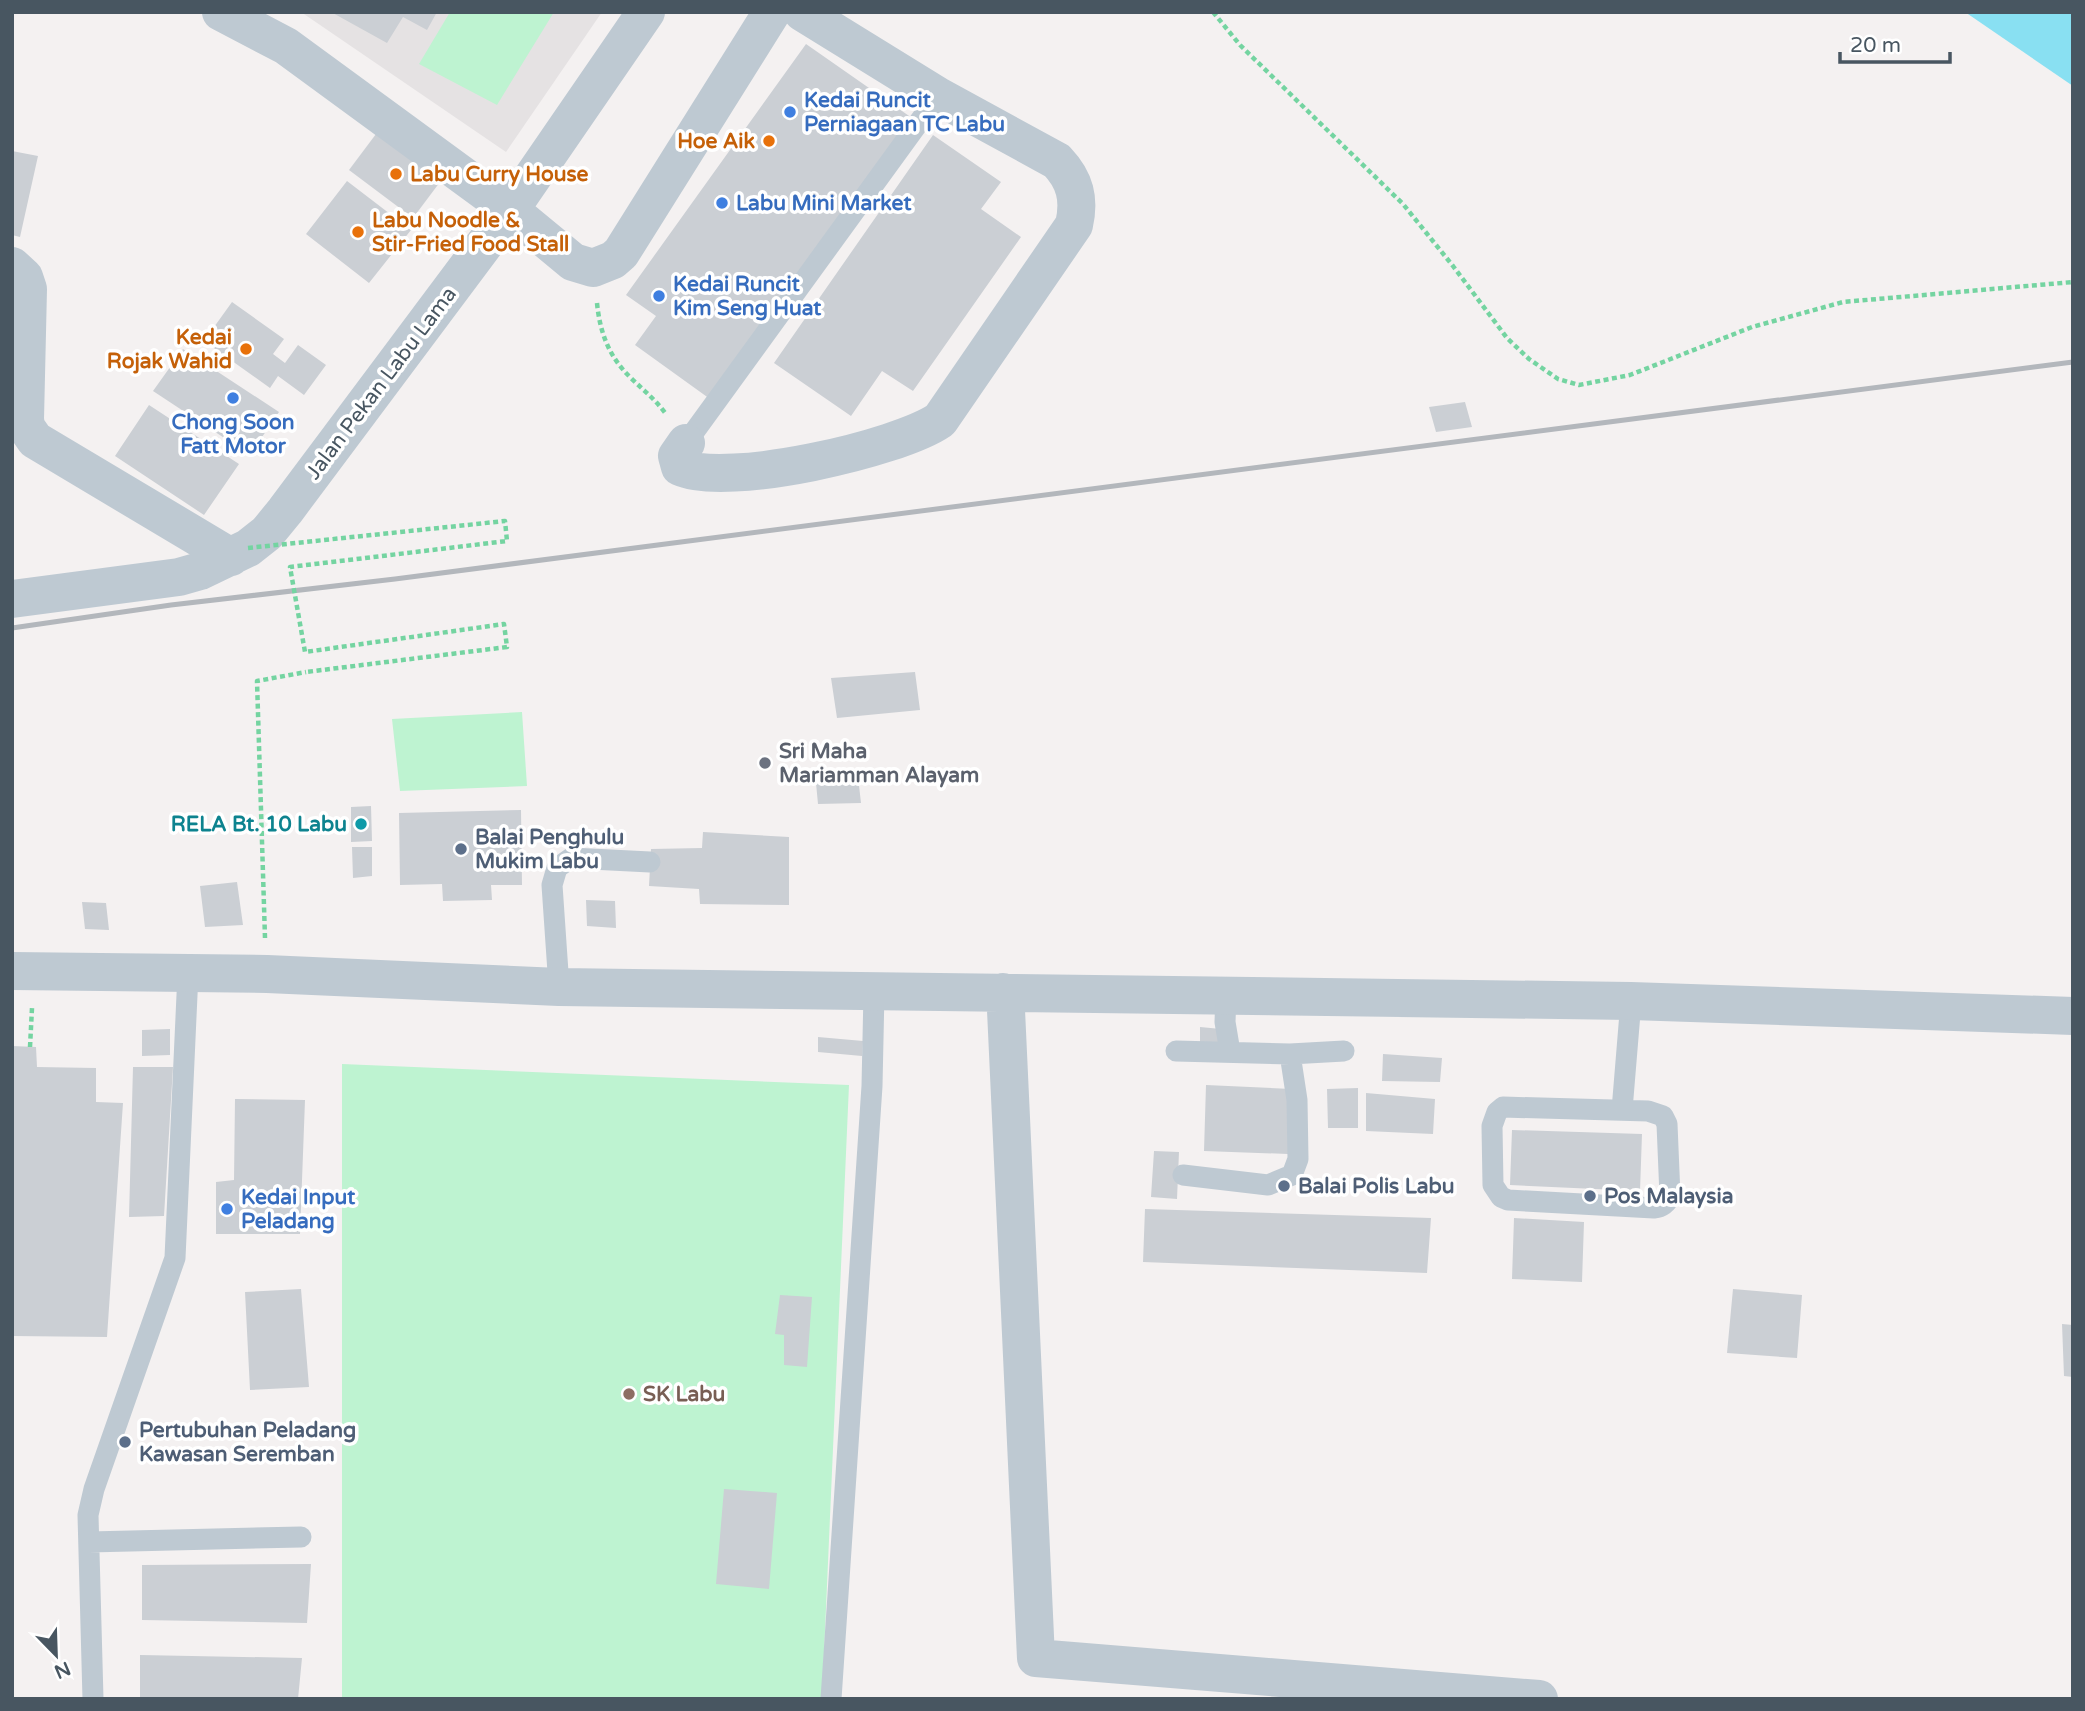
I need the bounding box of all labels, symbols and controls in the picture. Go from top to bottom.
scale bar [1840,21,1950,65]
text: 20 m [1850,33,1901,58]
place label: Kedai Runcit Perniagaan TC Labu [804,88,1005,137]
marker: Kedai Runcit Perniagaan TC Labu [782,104,798,120]
place label: Hoe Aik [677,129,756,154]
marker: Hoe Aik [761,133,777,149]
place label: Labu Curry House [410,162,589,187]
marker: Labu Curry House [388,166,404,182]
place label: Labu Mini Market [736,191,911,216]
marker: Labu Mini Market [714,195,730,211]
place label: Labu Noodle & Stir-Fried Food Stall [372,208,569,257]
marker: Labu Noodle & Stir-Fried Food Stall [350,224,366,240]
place label: Kedai Runcit Kim Seng Huat [673,272,821,321]
street label: Jalan Pekan Labu Lama [301,282,462,484]
marker: Kedai Runcit Kim Seng Huat [651,288,667,304]
place label: Kedai Rojak Wahid [107,325,232,374]
marker: Kedai Rojak Wahid [238,341,254,357]
marker: Chong Soon Fatt Motor [225,390,241,406]
place label: Chong Soon Fatt Motor [172,410,294,459]
place label: Sri Maha Mariamman Alayam [779,739,979,788]
marker: Sri Maha Mariamman Alayam [757,755,773,771]
place label: RELA Bt. 10 Labu [171,812,347,837]
marker: RELA Bt. 10 Labu [353,816,369,832]
place label: Balai Penghulu Mukim Labu [475,825,624,874]
marker: Balai Penghulu Mukim Labu [453,841,469,857]
place label: Balai Polis Labu [1298,1174,1455,1199]
marker: Balai Polis Labu [1276,1178,1292,1194]
place label: Pos Malaysia [1604,1184,1733,1209]
place label: Kedai Input Peladang [241,1185,355,1234]
marker: Pos Malaysia [1582,1188,1598,1204]
marker: Kedai Input Peladang [219,1201,235,1217]
place label: SK Labu [643,1382,725,1407]
marker: SK Labu [621,1386,637,1402]
place label: Pertubuhan Peladang Kawasan Seremban [139,1418,356,1467]
marker: Pertubuhan Peladang Kawasan Seremban [117,1434,133,1450]
north arrow [21,1620,91,1690]
text: N [51,1657,74,1683]

